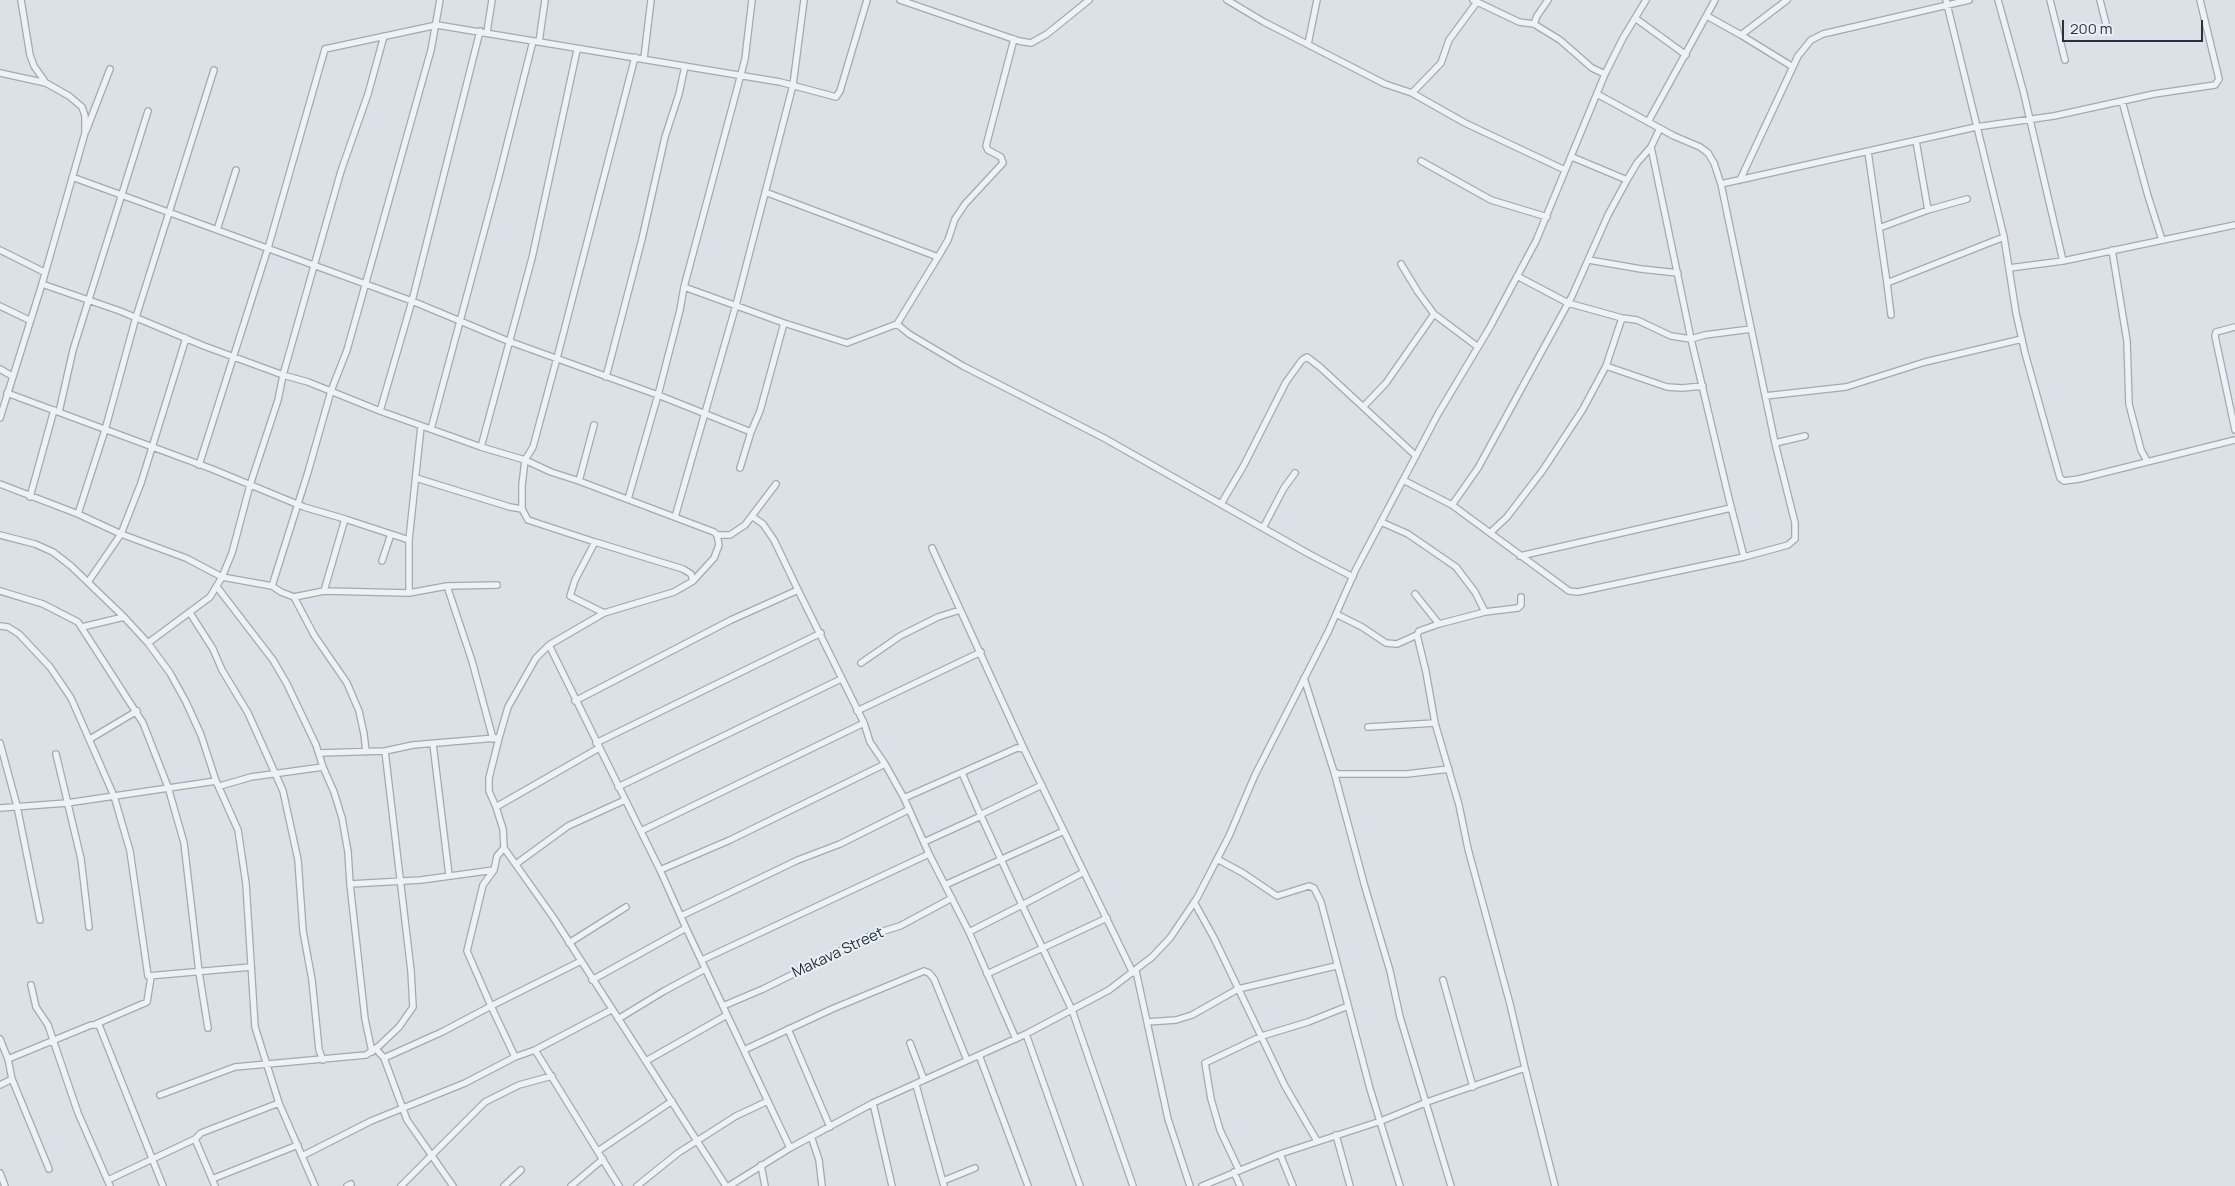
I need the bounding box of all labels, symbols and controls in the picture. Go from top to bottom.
scale bar [2065,10,2206,42]
text: 200 m [2070,18,2113,39]
street label: Makava Street [789,924,887,982]

